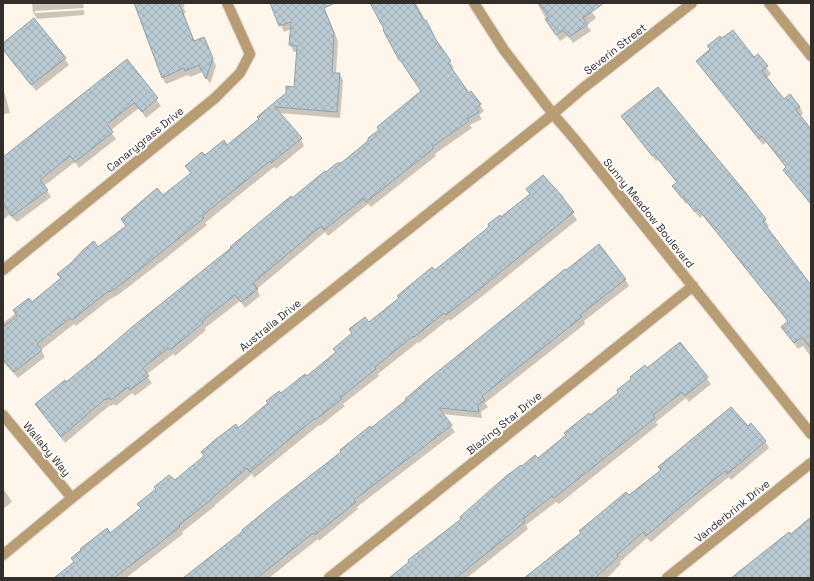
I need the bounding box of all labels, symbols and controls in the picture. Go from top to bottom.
street label: Severin Street [581,20,649,78]
street label: Canarygrass Drive [104,104,186,174]
street label: Sunny Meadow Boulevard [600,155,698,271]
street label: Australia Drive [236,296,304,354]
street label: Blazing Star Drive [464,388,544,458]
street label: Wallaby Way [20,419,74,479]
street label: Vanderbrink Drive [691,476,773,546]

